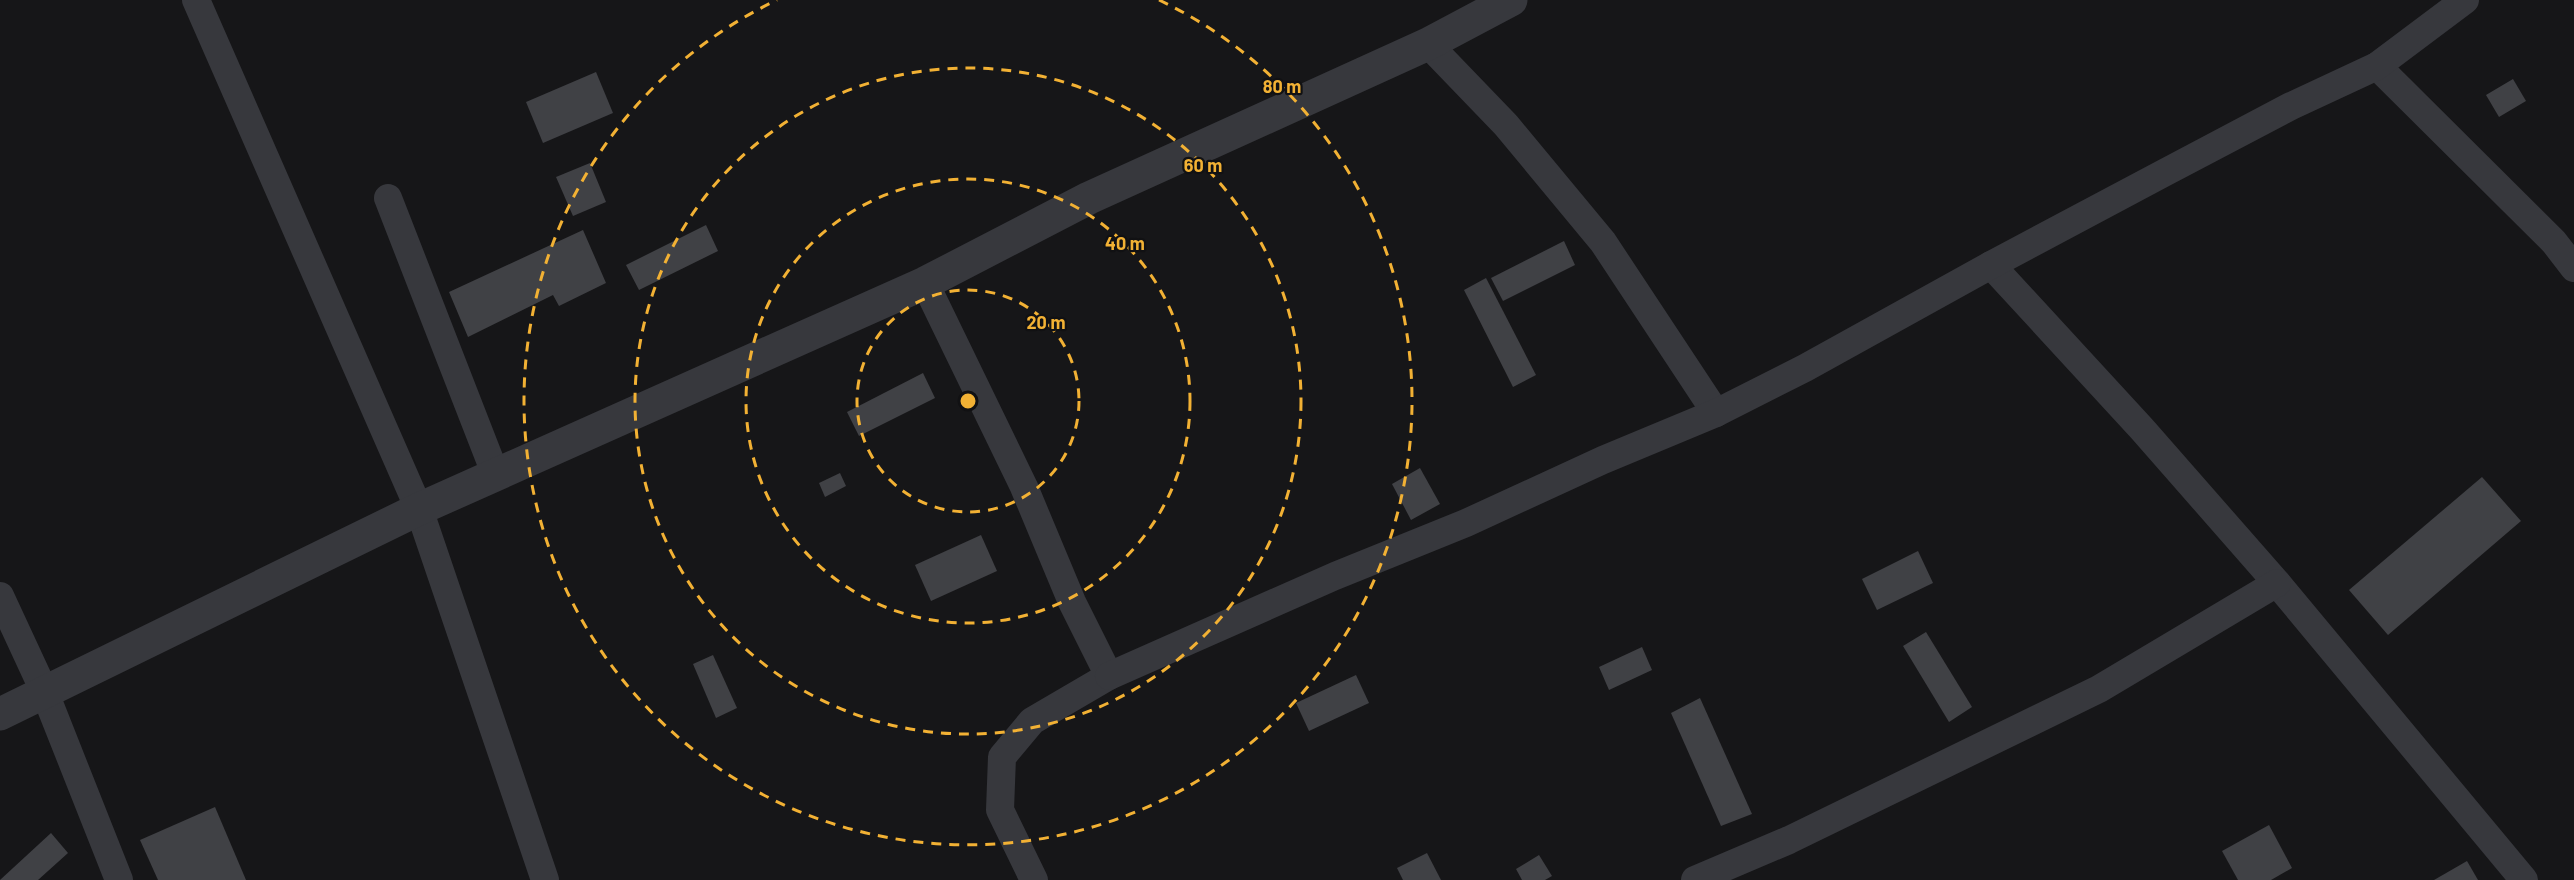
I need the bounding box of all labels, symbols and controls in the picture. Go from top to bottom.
text: 80 m [1263,75,1301,97]
text: 60 m [1184,154,1222,176]
text: 40 m [1105,232,1145,254]
text: 20 m [1027,311,1065,333]
centre of rings [958,391,978,411]

